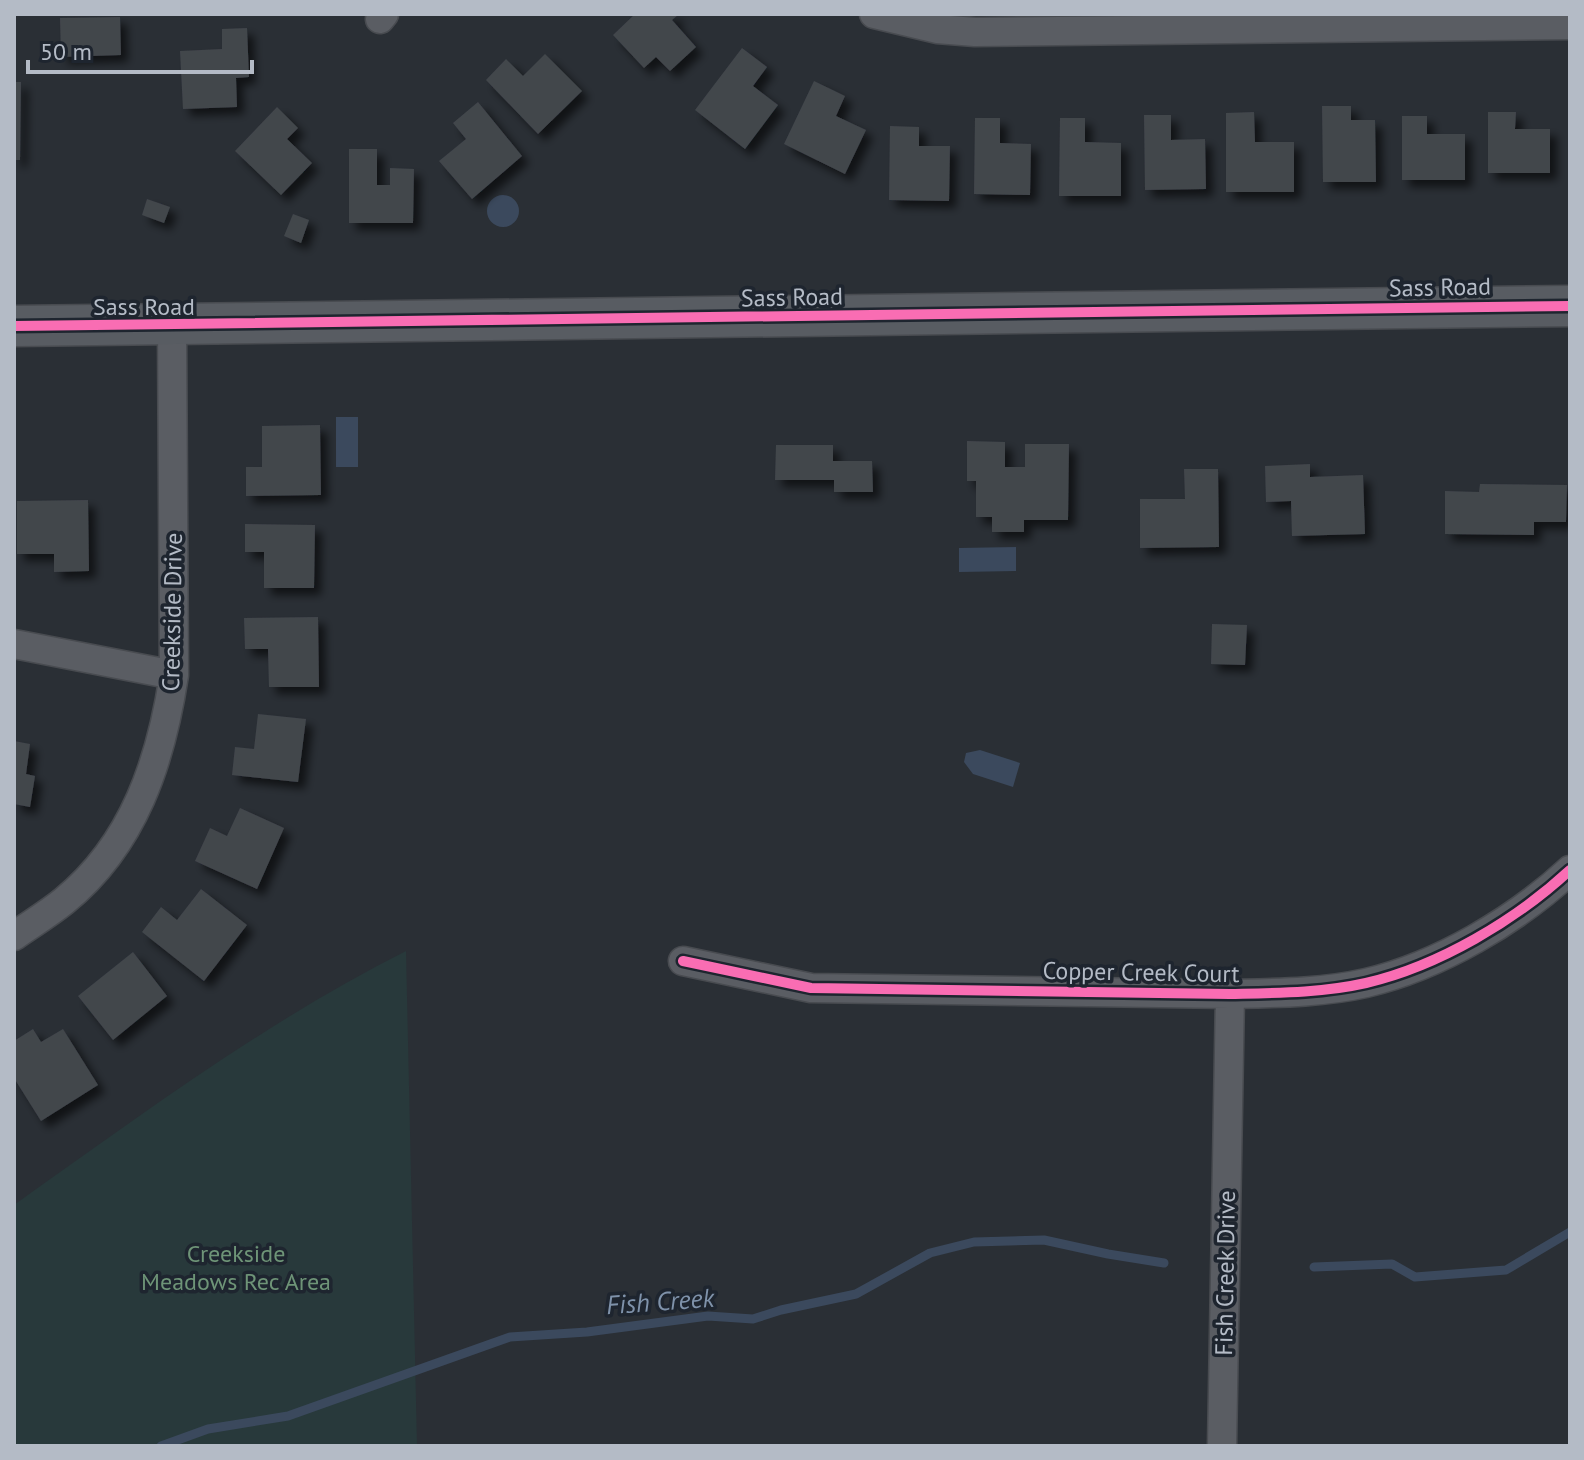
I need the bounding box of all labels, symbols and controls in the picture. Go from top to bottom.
scale bar [28,24,252,74]
text: 50 m [40,36,92,67]
street label: Sass Road [1389,271,1491,303]
street label: Sass Road [741,281,843,313]
street label: Sass Road [93,291,195,322]
street label: Creekside Drive [155,532,189,692]
street label: Copper Creek Court [1042,955,1240,989]
street label: Fish Creek Drive [1208,1190,1242,1356]
park label: Creekside Meadows Rec Area [141,1238,331,1297]
water label: Fish Creek [605,1281,716,1321]

